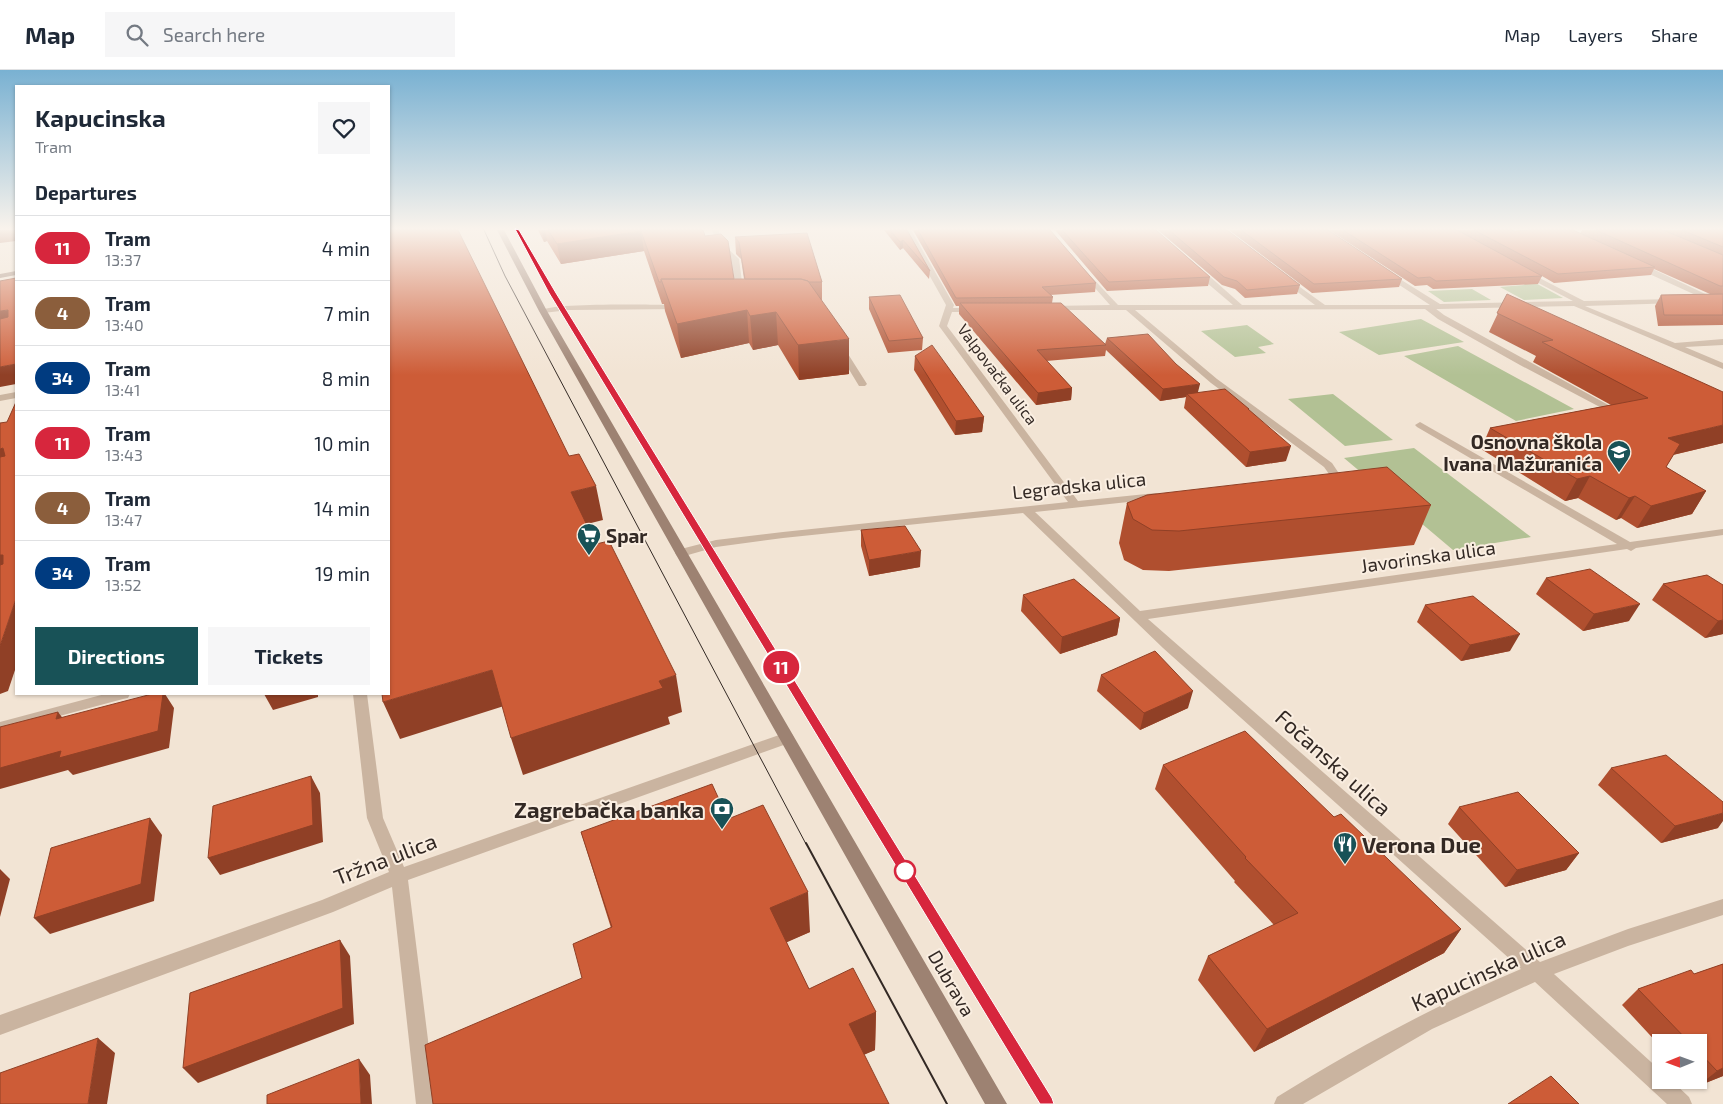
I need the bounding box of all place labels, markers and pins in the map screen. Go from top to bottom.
place label: Osnovna škola Ivana Mažuranića [1443,430,1602,475]
school or university icon: Osnovna škola Ivana Mažuranića [1606,439,1632,473]
supermarket icon: Spar [576,522,602,556]
place label: Spar [606,524,647,547]
place label: Zagrebačka banka [514,796,704,822]
bank icon: Zagrebačka banka [709,796,735,830]
restaurant icon: Verona Due [1332,831,1358,865]
place label: Verona Due [1362,831,1481,857]
unlabelled marker [894,860,916,882]

